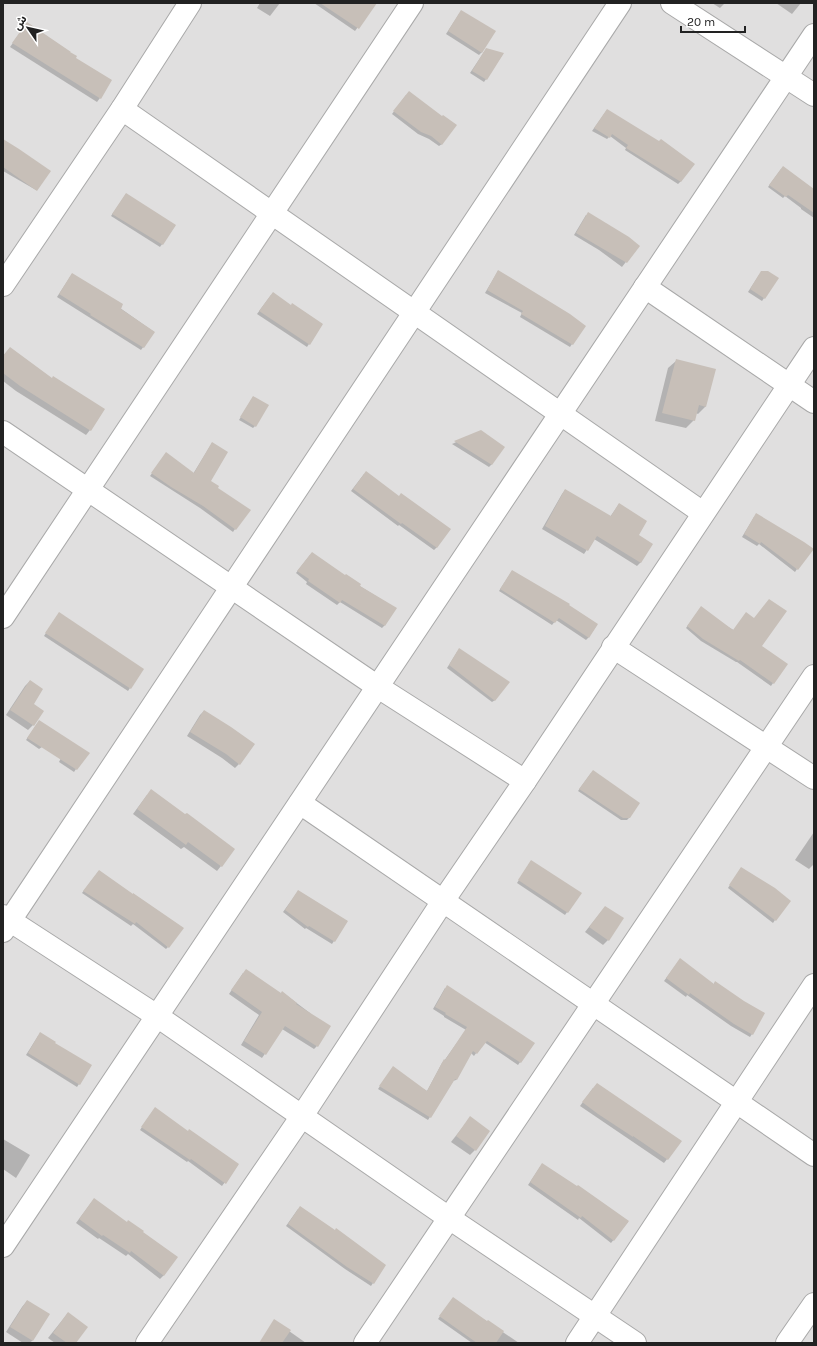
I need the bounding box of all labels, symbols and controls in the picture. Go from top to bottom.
north arrow [8,8,48,48]
scale bar [681,8,745,34]
text: ش [11,13,30,33]
text: 20 m [687,15,715,29]

